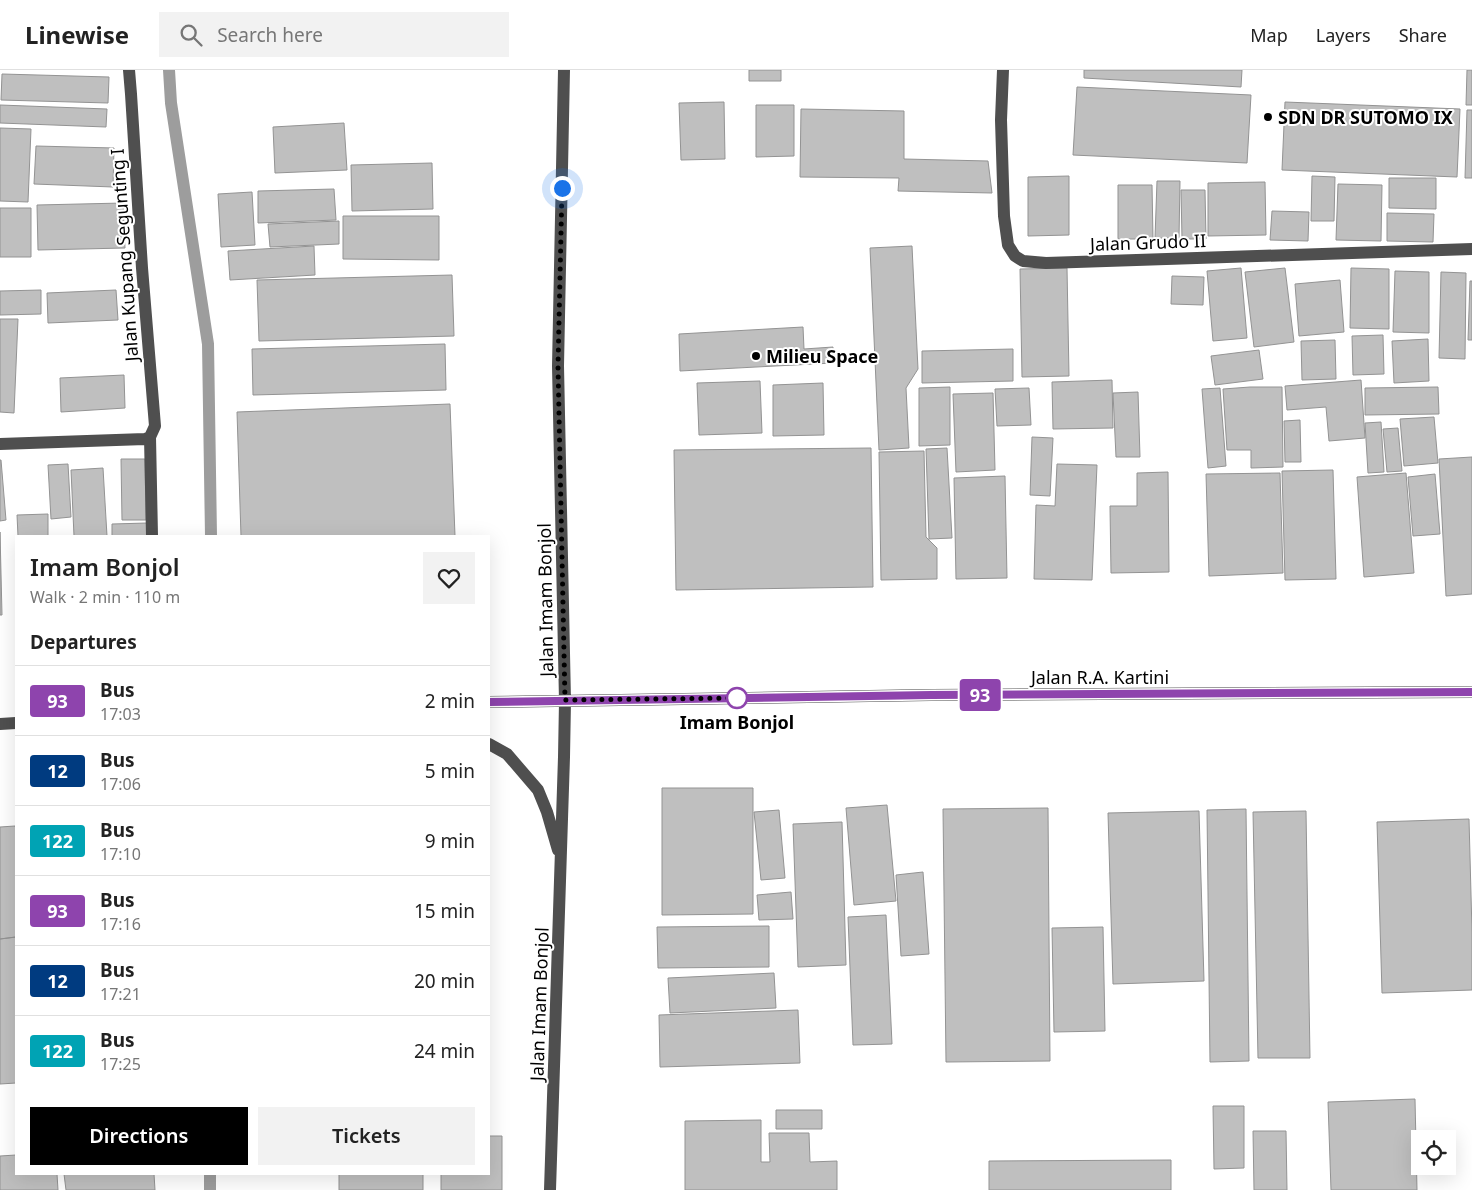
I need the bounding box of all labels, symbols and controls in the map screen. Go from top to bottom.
search box [159,12,509,57]
text: Linewise [25,18,129,51]
icon: search [177,21,205,49]
text: Search here [217,22,323,48]
text: Map [1250,23,1288,47]
text: Layers [1316,23,1371,47]
text: Share [1399,23,1447,47]
place label: SDN DR SUTOMO IX [1278,105,1453,129]
marker: SDN DR SUTOMO IX [1262,111,1274,123]
street label: Jalan Kupang Segunting I [105,148,144,364]
your location [550,176,575,201]
street label: Jalan Grudo II [1088,228,1206,256]
place label: Milieu Space [766,344,878,368]
marker: Milieu Space [750,350,762,362]
street label: Jalan Imam Bonjol [532,523,558,679]
text: Imam Bonjol [30,550,180,583]
button: heart [423,552,475,604]
text: Walk · 2 min · 110 m [30,586,180,608]
text: Departures [30,629,137,655]
street label: Jalan R.A. Kartini [1029,665,1169,689]
text: Bus [100,677,135,703]
line badge: 93 [958,679,1002,711]
text: 93 [970,683,990,707]
marker: Imam Bonjol [726,687,748,709]
text: 2 min [425,688,475,714]
text: 93 [47,689,68,713]
text: 17:03 [100,703,141,725]
place label: Imam Bonjol [680,710,794,734]
text: Bus [100,747,135,773]
text: 5 min [425,758,475,784]
text: 12 [47,759,68,783]
text: 17:06 [100,773,141,795]
text: Bus [100,817,135,843]
text: 9 min [425,828,475,854]
text: 122 [42,829,73,853]
text: 17:10 [100,843,141,865]
text: Bus [100,887,135,913]
text: 15 min [414,898,475,924]
text: 93 [47,899,68,923]
text: 17:16 [100,913,141,935]
street label: Jalan Imam Bonjol [524,927,554,1083]
text: Bus [100,957,135,983]
text: 20 min [414,968,475,994]
text: 12 [47,969,68,993]
text: 17:21 [100,983,141,1005]
text: Bus [100,1027,135,1053]
text: 24 min [414,1038,475,1064]
text: 122 [42,1039,73,1063]
text: 17:25 [100,1053,141,1075]
button: Directions [30,1107,248,1165]
button: Tickets [258,1107,475,1165]
map controls [1411,1130,1456,1175]
button: locate [1411,1130,1456,1175]

